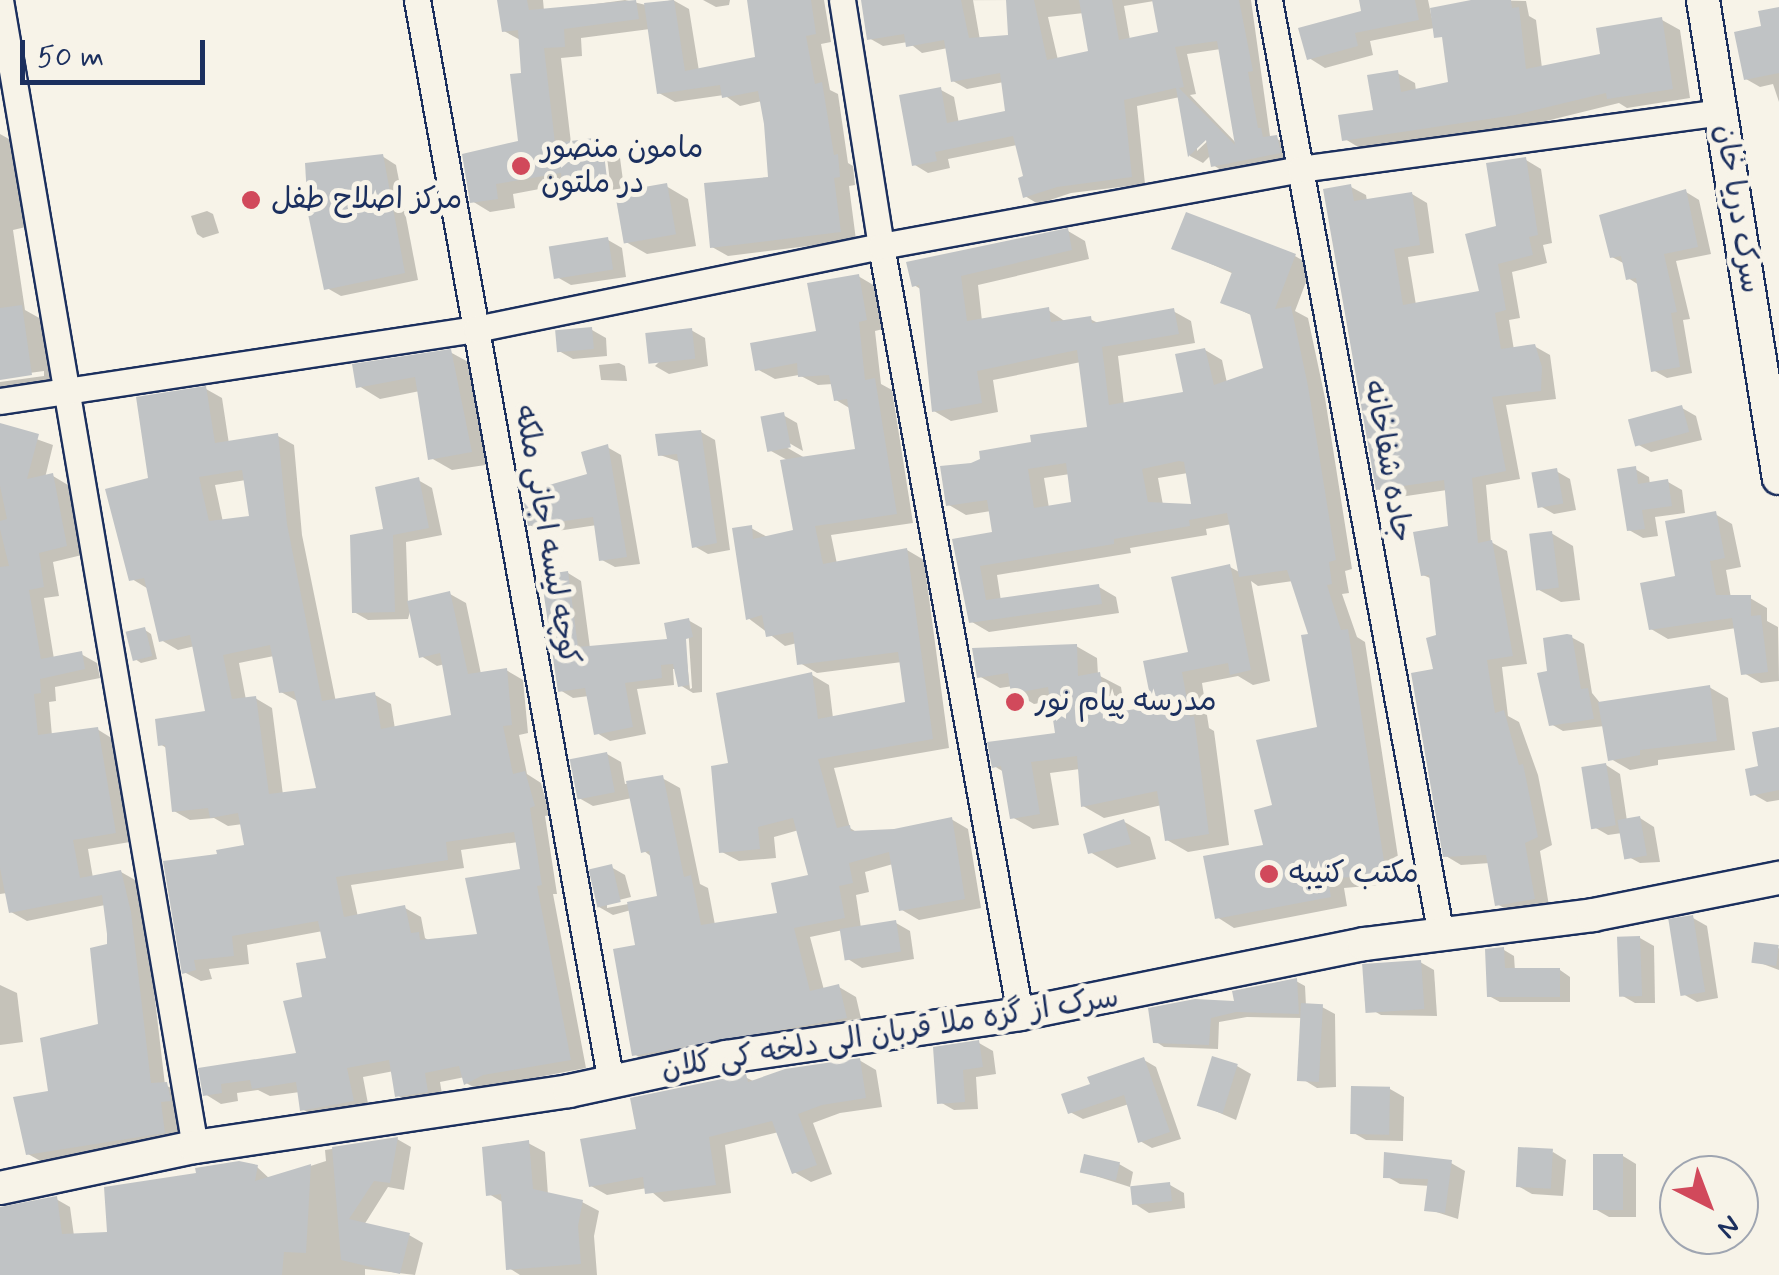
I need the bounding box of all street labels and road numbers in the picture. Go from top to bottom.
street label: سرک دریا خان [1706,122,1768,296]
street label: جاده شفاخانه [1355,377,1419,545]
street label: کوچه لیسه اجانی ملکه [505,402,587,668]
street label: سرک از گزه ملا قربان الی دلخه کی کلان [659,980,1121,1088]

